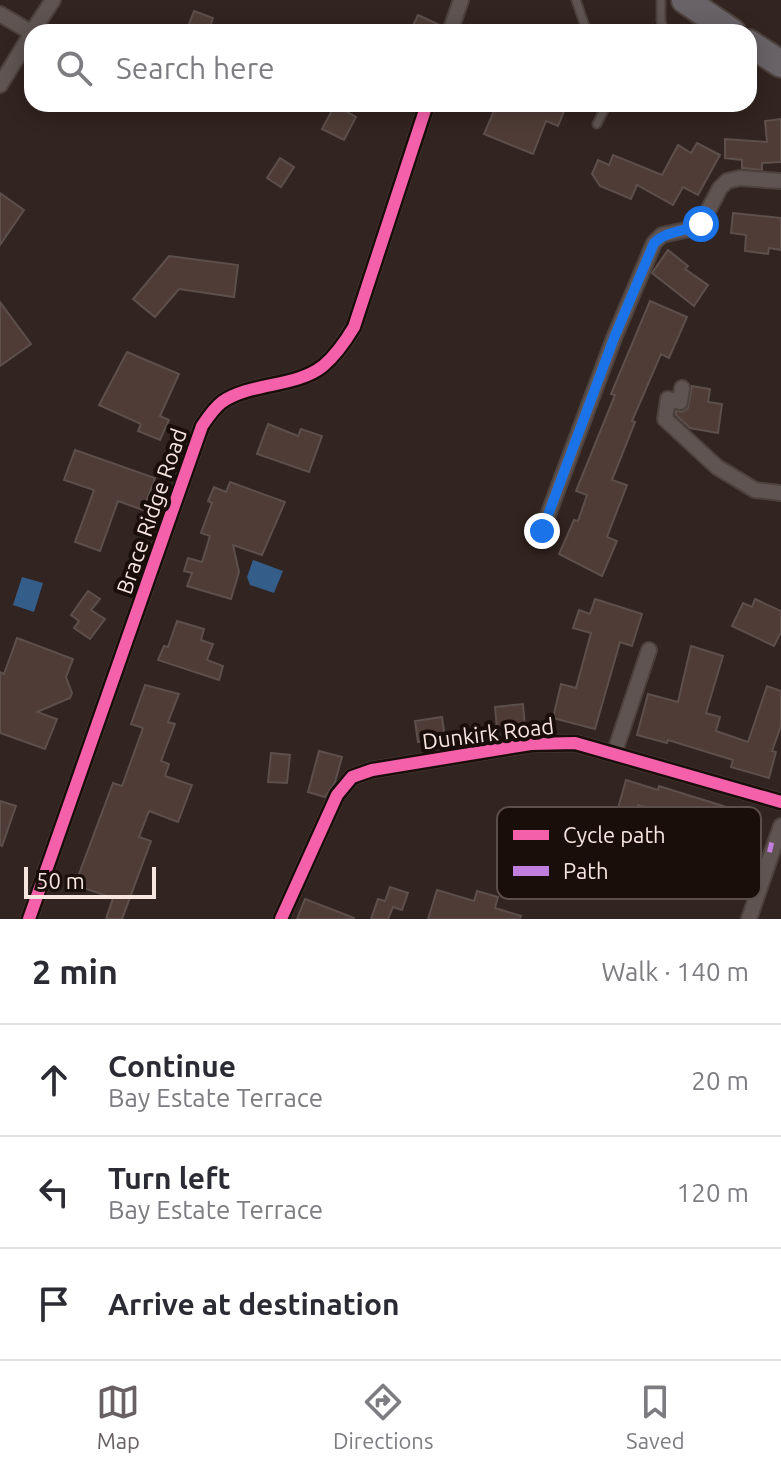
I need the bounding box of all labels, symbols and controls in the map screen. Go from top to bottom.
search box [24,24,757,112]
icon: search [52,46,96,90]
text: Search here [116,51,275,85]
route start [683,206,719,242]
street label: Brace Ridge Road [111,425,191,597]
route end [524,513,560,549]
street label: Dunkirk Road [421,713,555,753]
legend [497,807,761,899]
text: Cycle path [563,822,666,847]
text: Path [563,858,608,883]
scale bar [24,863,156,899]
text: 50 m [36,868,85,893]
text: 2 min [32,952,118,990]
text: Walk · 140 m [601,957,749,986]
text: Continue [108,1049,236,1083]
icon: ahead [32,1058,76,1102]
text: 20 m [691,1066,749,1095]
text: Bay Estate Terrace [108,1083,323,1112]
text: Turn left [108,1161,230,1195]
icon: left [32,1170,76,1214]
text: 120 m [677,1178,749,1207]
text: Bay Estate Terrace [108,1195,323,1224]
icon: arrive [32,1282,76,1326]
text: Arrive at destination [108,1287,400,1321]
tab: Map [96,1380,140,1453]
tab: Directions [333,1380,433,1453]
tab: Saved [626,1380,685,1453]

